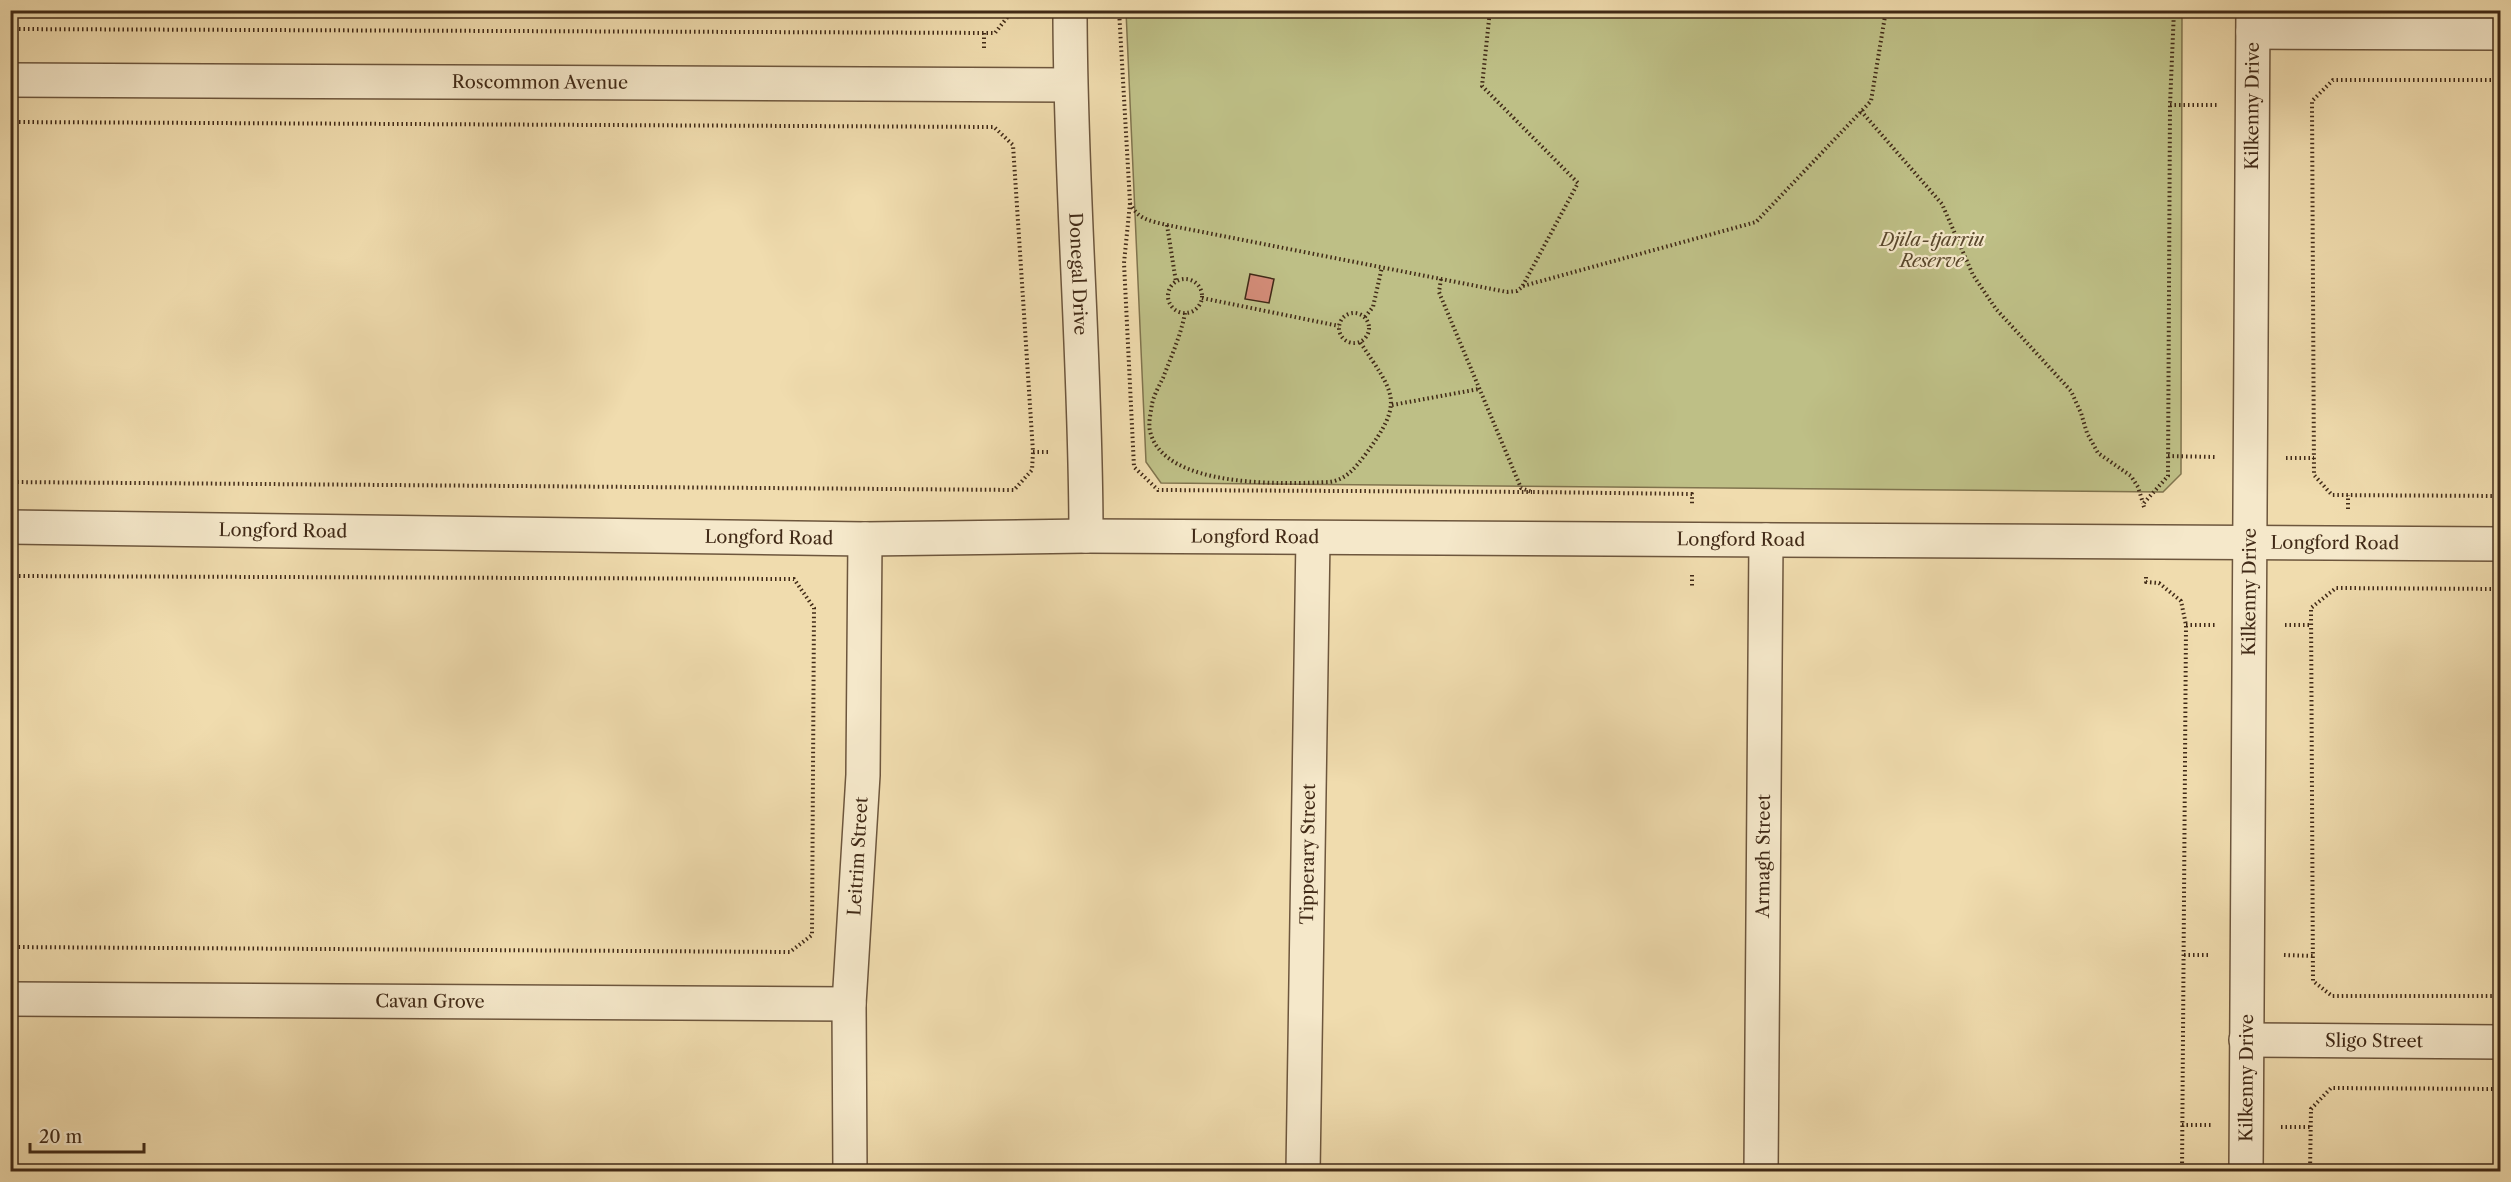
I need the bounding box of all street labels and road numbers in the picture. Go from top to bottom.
street label: Kilkenny Drive [2241,42,2264,170]
street label: Roscommon Avenue [452,71,628,94]
street label: Donegal Drive [1064,212,1092,336]
street label: Longford Road [219,519,347,543]
street label: Longford Road [704,526,833,550]
street label: Longford Road [1191,526,1319,548]
street label: Longford Road [1677,528,1805,551]
street label: Kilkenny Drive [2238,528,2261,656]
street label: Longford Road [2271,532,2399,554]
street label: Tipperary Street [1296,783,1320,925]
street label: Armagh Street [1752,793,1775,919]
street label: Leitrim Street [843,795,873,917]
street label: Cavan Grove [375,990,485,1013]
street label: Kilkenny Drive [2235,1014,2258,1142]
street label: Sligo Street [2325,1030,2424,1052]

